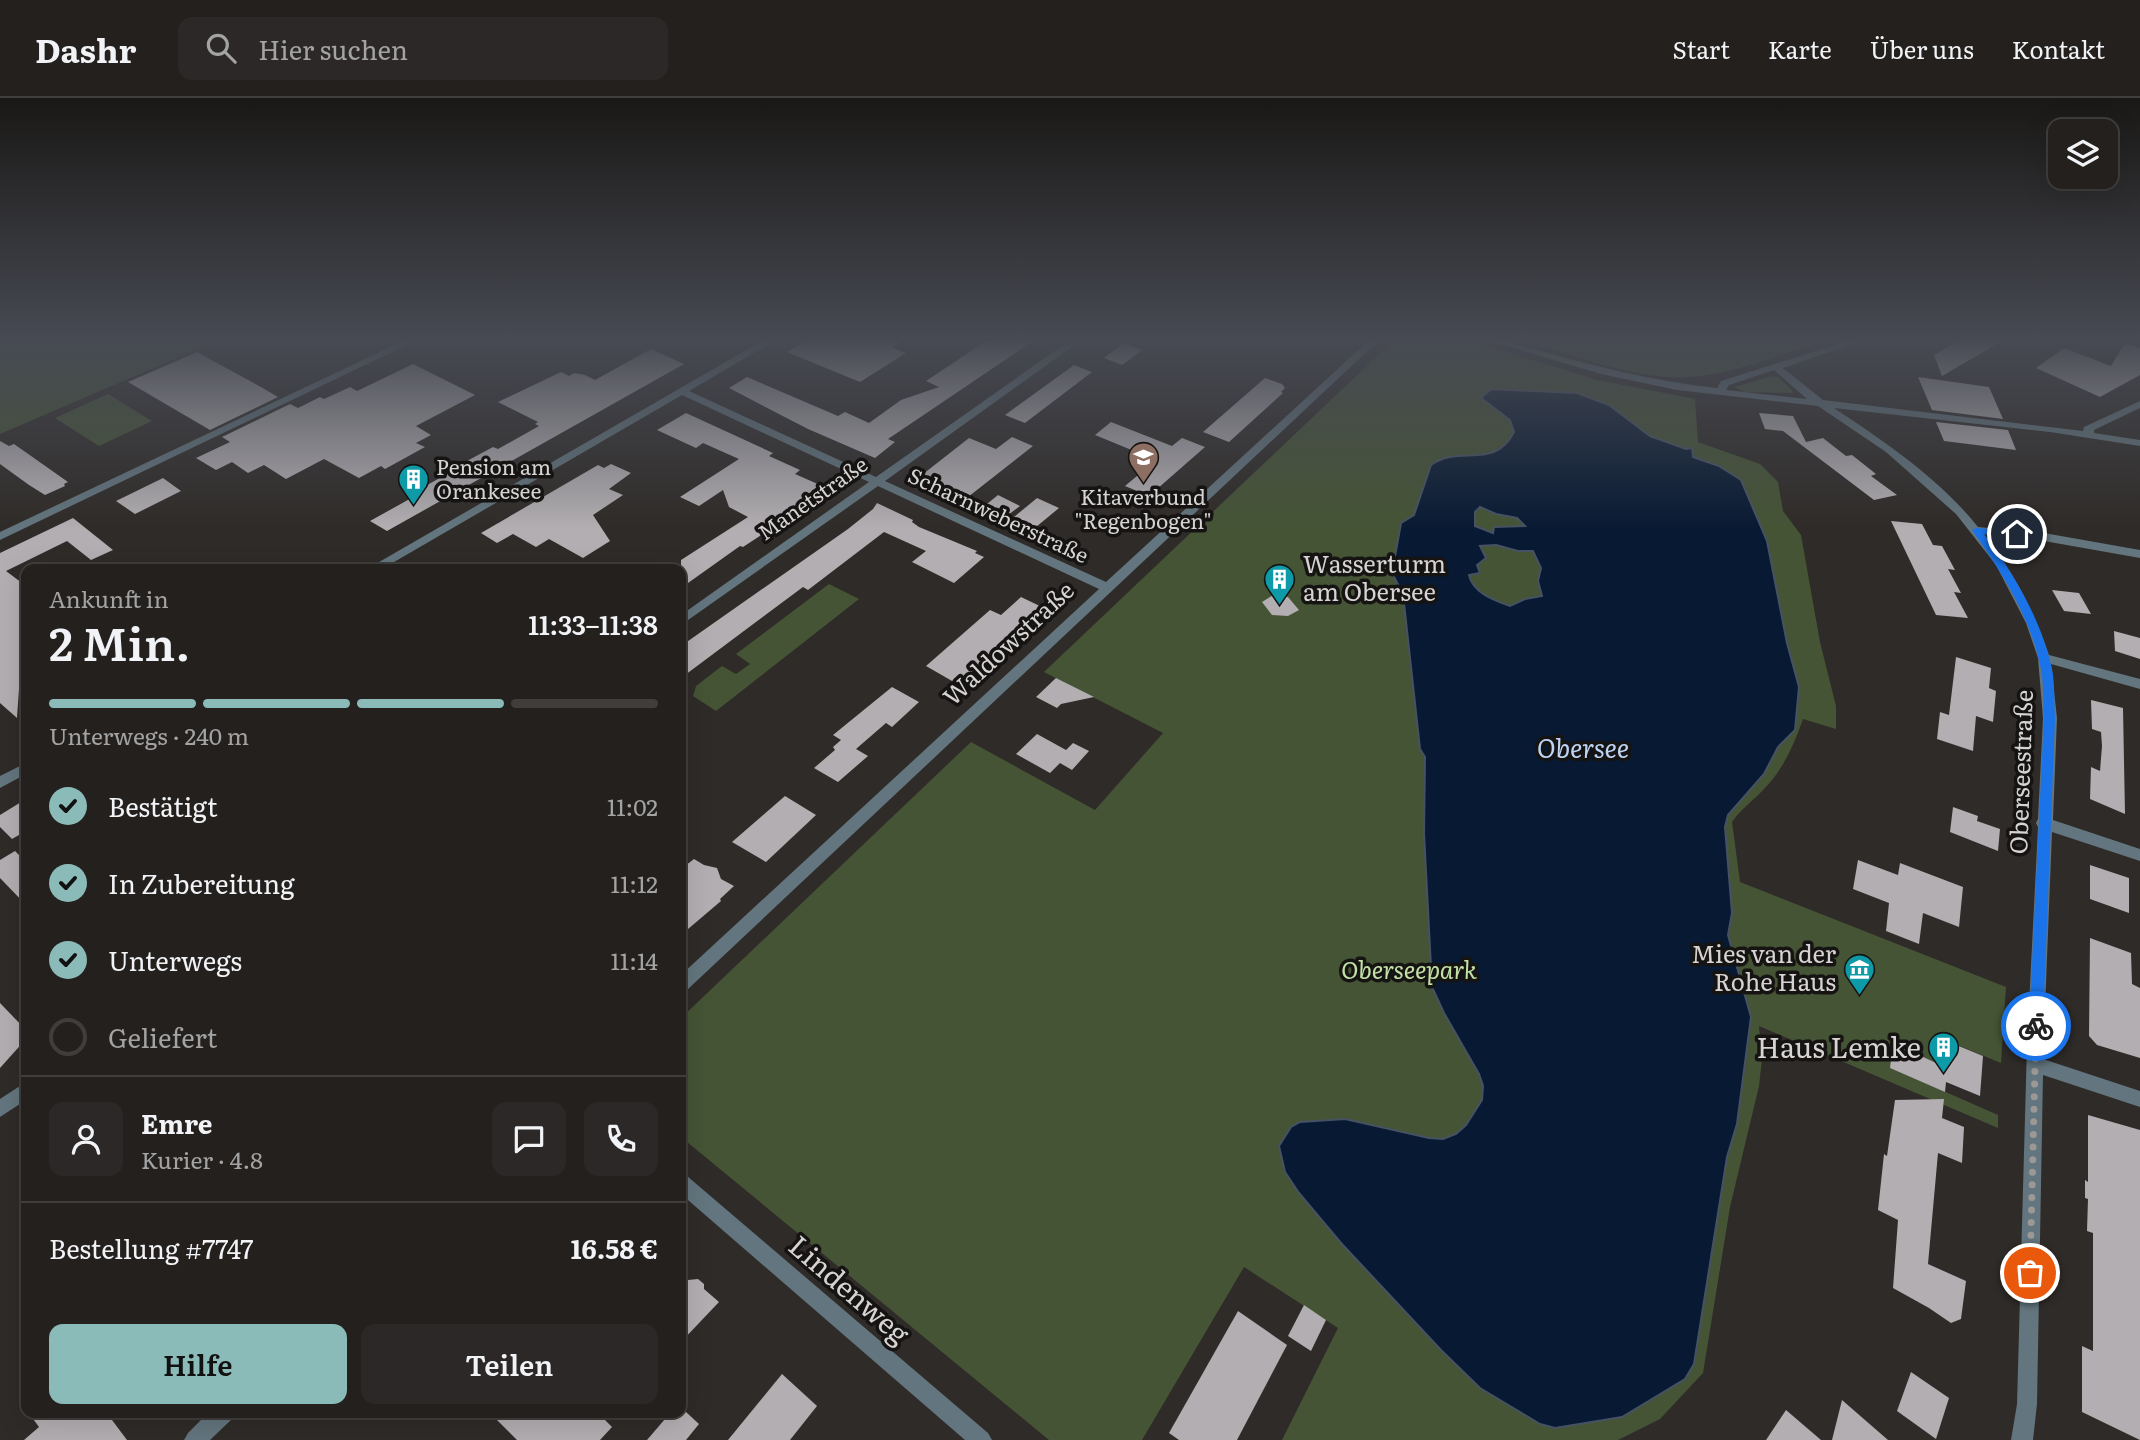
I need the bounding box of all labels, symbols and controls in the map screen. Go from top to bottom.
search box [178,17,668,80]
text: Dashr [35,24,136,73]
icon: search [202,29,240,67]
text: Hier suchen [258,29,408,68]
text: Start [1673,31,1730,66]
text: Karte [1768,31,1832,66]
text: Über uns [1870,31,1974,66]
text: Kontakt [2012,31,2105,66]
map controls [2048,119,2118,189]
button: layers [2048,119,2118,189]
school or university icon: Kitaverbund "Regenbogen" [1126,441,1160,485]
street label: Manetstraße [750,448,873,546]
place label: Pension am Orankesee [436,450,551,505]
street label: Scharnweberstraße [904,458,1095,569]
building icon: Pension am Orankesee [396,463,430,507]
place label: Kitaverbund "Regenbogen" [1074,480,1212,535]
pin [1987,504,2047,564]
icon: home [1998,515,2036,553]
place label: Wasserturm am Obersee [1303,545,1446,608]
building icon: Wasserturm am Obersee [1263,562,1297,606]
street label: Waldowstraße [934,572,1081,712]
text: Ankunft in [49,581,169,615]
text: 11:33–11:38 [528,604,658,643]
text: 2 Min. [49,607,190,675]
street label: Oberseestraße [1999,689,2040,855]
text: Unterwegs · 240 m [49,718,249,752]
water label: Obersee [1537,727,1629,766]
text: Bestätigt [108,786,217,825]
icon: check [49,787,87,825]
text: 11:02 [607,789,658,823]
text: In Zubereitung [108,863,295,902]
icon: check [49,864,87,902]
text: 11:12 [611,866,658,900]
place label: Mies van der Rohe Haus [1691,935,1837,998]
text: Unterwegs [108,940,242,979]
icon: check [49,941,87,979]
text: 11:14 [611,943,658,977]
park label: Oberseepark [1341,951,1478,986]
museum icon: Mies van der Rohe Haus [1842,952,1876,996]
courier [2001,991,2071,1061]
icon: bike [2017,1007,2055,1045]
text: Geliefert [108,1017,217,1056]
place label: Haus Lemke [1757,1025,1921,1067]
building icon: Haus Lemke [1927,1031,1961,1075]
button: person [49,1102,123,1176]
button: chat [492,1102,566,1176]
button: phone [584,1102,658,1176]
text: Emre [141,1103,212,1142]
text: Kurier · 4.8 [141,1142,263,1176]
street label: Lindenweg [781,1224,920,1353]
text: Bestellung #7747 [49,1228,253,1267]
text: 16.58 € [571,1228,658,1267]
pin [2000,1243,2060,1303]
icon: bag [2011,1254,2049,1292]
button: Hilfe [49,1324,347,1404]
button: Teilen [361,1324,658,1404]

